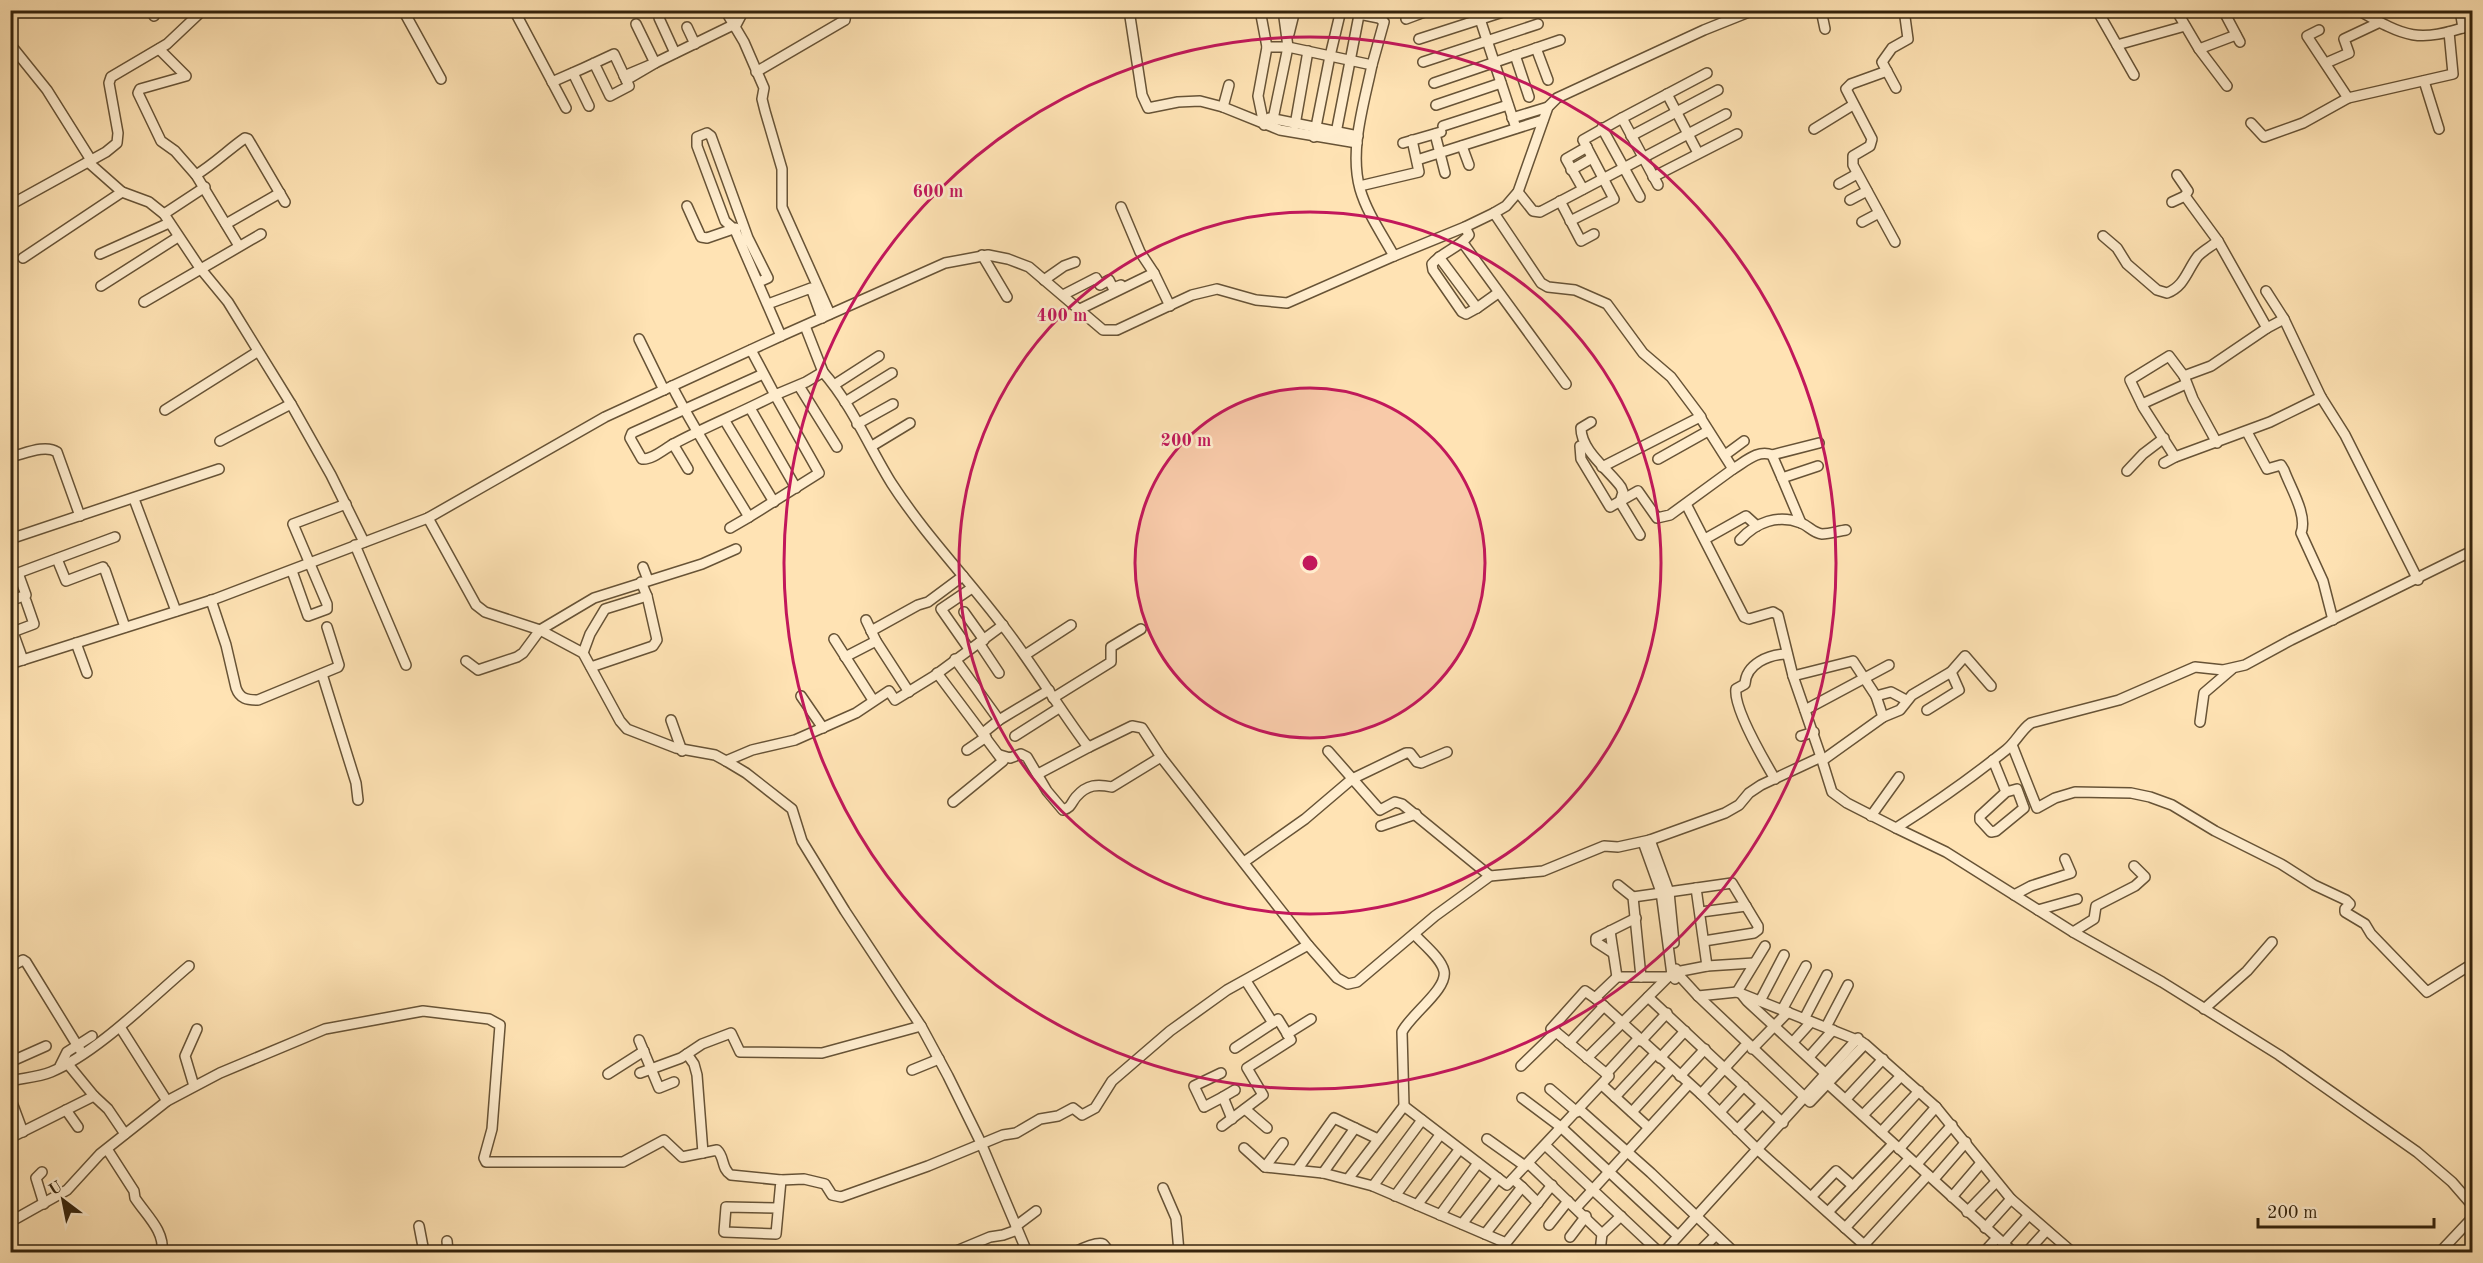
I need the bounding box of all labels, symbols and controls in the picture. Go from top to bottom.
text: 600 m [913,183,963,201]
text: 400 m [1037,307,1087,325]
text: 200 m [1161,432,1211,450]
centre of rings [1300,553,1320,573]
north arrow [33,1170,93,1230]
text: U [46,1179,66,1199]
scale bar [2258,1191,2434,1229]
text: 200 m [2267,1204,2318,1222]

